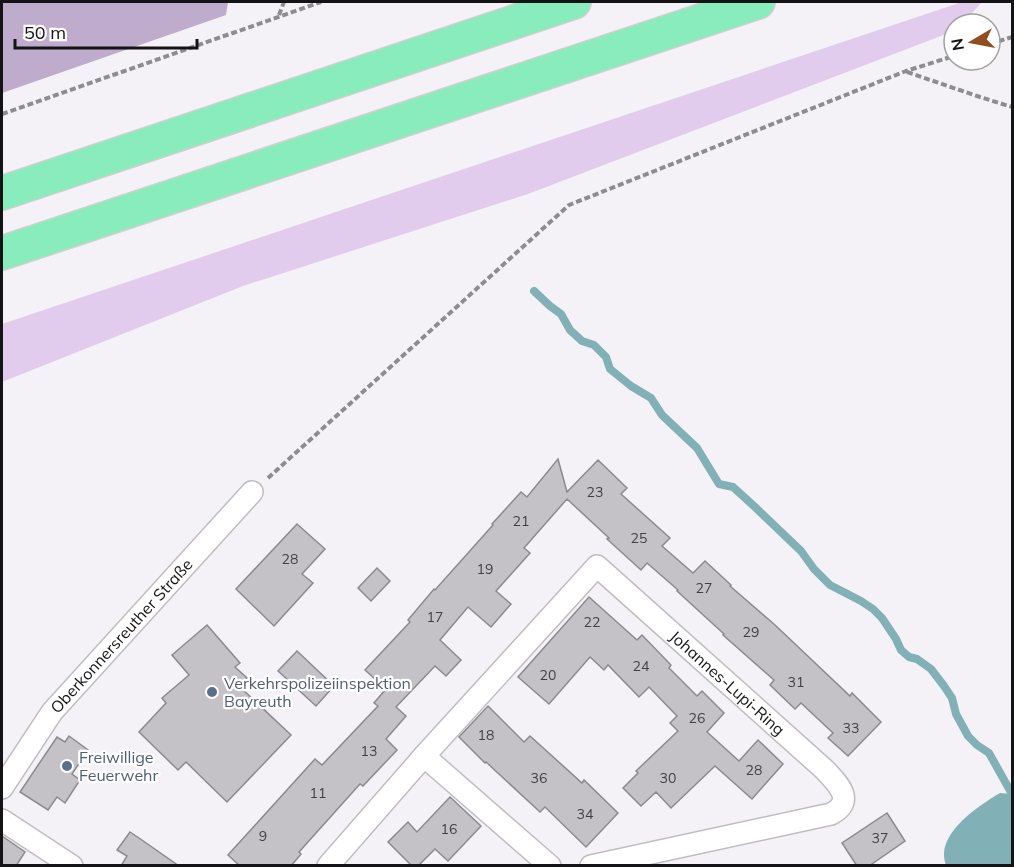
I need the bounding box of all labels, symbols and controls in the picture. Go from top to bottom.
scale bar [15,12,196,50]
north arrow [942,12,1002,72]
text: 50 m [24,21,66,44]
text: N [946,37,968,52]
house number: 23 [587,483,603,501]
house number: 21 [513,512,529,530]
house number: 25 [631,529,647,547]
house number: 28 [282,550,298,568]
street label: Oberkonnersreuther Straße [46,554,197,717]
house number: 19 [477,560,493,578]
house number: 27 [696,579,712,597]
house number: 17 [427,608,443,626]
house number: 22 [584,613,600,631]
house number: 29 [743,623,759,641]
street label: Johannes-Lupi-Ring [666,626,789,739]
house number: 24 [633,657,650,675]
house number: 20 [540,666,556,684]
place label: Verkehrspolizeiinspektion Bayreuth [224,673,411,711]
house number: 31 [788,673,804,691]
marker: Verkehrspolizeiinspektion Bayreuth [205,685,219,699]
house number: 26 [689,709,705,727]
house number: 33 [843,719,859,737]
house number: 18 [478,726,494,744]
house number: 13 [361,742,377,760]
place label: Freiwillige Feuerwehr [79,747,158,785]
marker: Freiwillige Feuerwehr [60,759,74,773]
house number: 28 [746,761,762,779]
house number: 36 [531,769,547,787]
house number: 30 [660,769,676,787]
house number: 11 [310,784,326,802]
house number: 34 [577,805,594,823]
house number: 16 [441,820,457,838]
house number: 9 [259,827,267,845]
house number: 37 [872,829,888,847]

